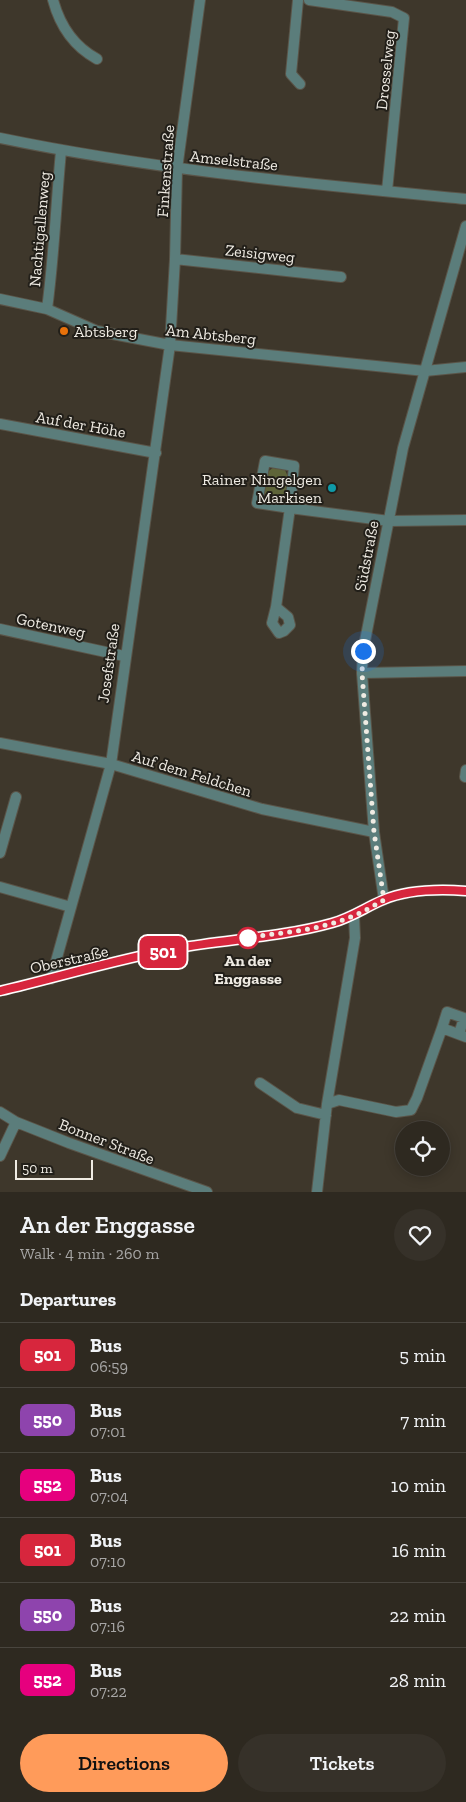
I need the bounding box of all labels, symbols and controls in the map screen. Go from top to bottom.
street label: Drosselweg [372,29,399,111]
street label: Finkenstraße [153,124,178,218]
street label: Amselstraße [189,146,279,175]
street label: Nachtigallenweg [25,170,54,287]
street label: Zeisigweg [224,240,296,267]
street label: Am Abtsberg [165,320,257,349]
place label: Abtsberg [74,322,138,341]
marker: Abtsberg [58,325,70,337]
street label: Auf der Höhe [35,407,127,442]
place label: Rainer Ningelgen Markisen [202,470,323,507]
marker: Rainer Ningelgen Markisen [326,482,338,494]
street label: Südstraße [350,519,383,593]
street label: Gotenweg [15,609,87,642]
street label: Josefstraße [94,622,123,704]
your location [351,639,376,664]
street label: Auf dem Feldchen [130,746,255,801]
marker: An der Enggasse [237,927,259,949]
line badge: 501 [134,936,192,968]
street label: Oberstraße [28,941,110,978]
text: 501 [149,941,177,963]
place label: An der Enggasse [214,951,282,988]
street label: Bonner Straße [56,1115,157,1168]
map controls [395,1121,450,1176]
button: locate [395,1121,450,1176]
scale bar [15,1157,92,1180]
text: 50 m [22,1160,53,1177]
button: heart [394,1209,446,1261]
text: An der Enggasse [20,1210,195,1239]
text: Walk · 4 min · 260 m [20,1244,159,1263]
text: Departures [20,1288,116,1311]
text: Bus [90,1334,122,1357]
text: 501 [34,1344,61,1366]
text: 5 min [399,1344,446,1367]
text: 06:59 [90,1357,128,1376]
text: Bus [90,1399,122,1422]
text: 550 [33,1409,62,1431]
text: 7 min [400,1409,446,1432]
text: 07:01 [90,1422,126,1441]
text: Bus [90,1464,122,1487]
text: 552 [33,1474,62,1496]
text: 10 min [391,1474,446,1497]
text: 07:04 [90,1487,128,1506]
text: Bus [90,1529,122,1552]
text: 501 [34,1539,61,1561]
text: 16 min [392,1539,446,1562]
text: 07:10 [90,1552,126,1571]
text: Bus [90,1594,122,1617]
text: 550 [33,1604,62,1626]
text: 22 min [390,1604,446,1627]
text: 07:16 [90,1617,125,1636]
text: Bus [90,1659,122,1682]
text: 552 [33,1669,62,1691]
text: 28 min [389,1669,446,1692]
text: 07:22 [90,1682,127,1701]
button: Directions [20,1734,228,1792]
button: Tickets [238,1734,446,1792]

